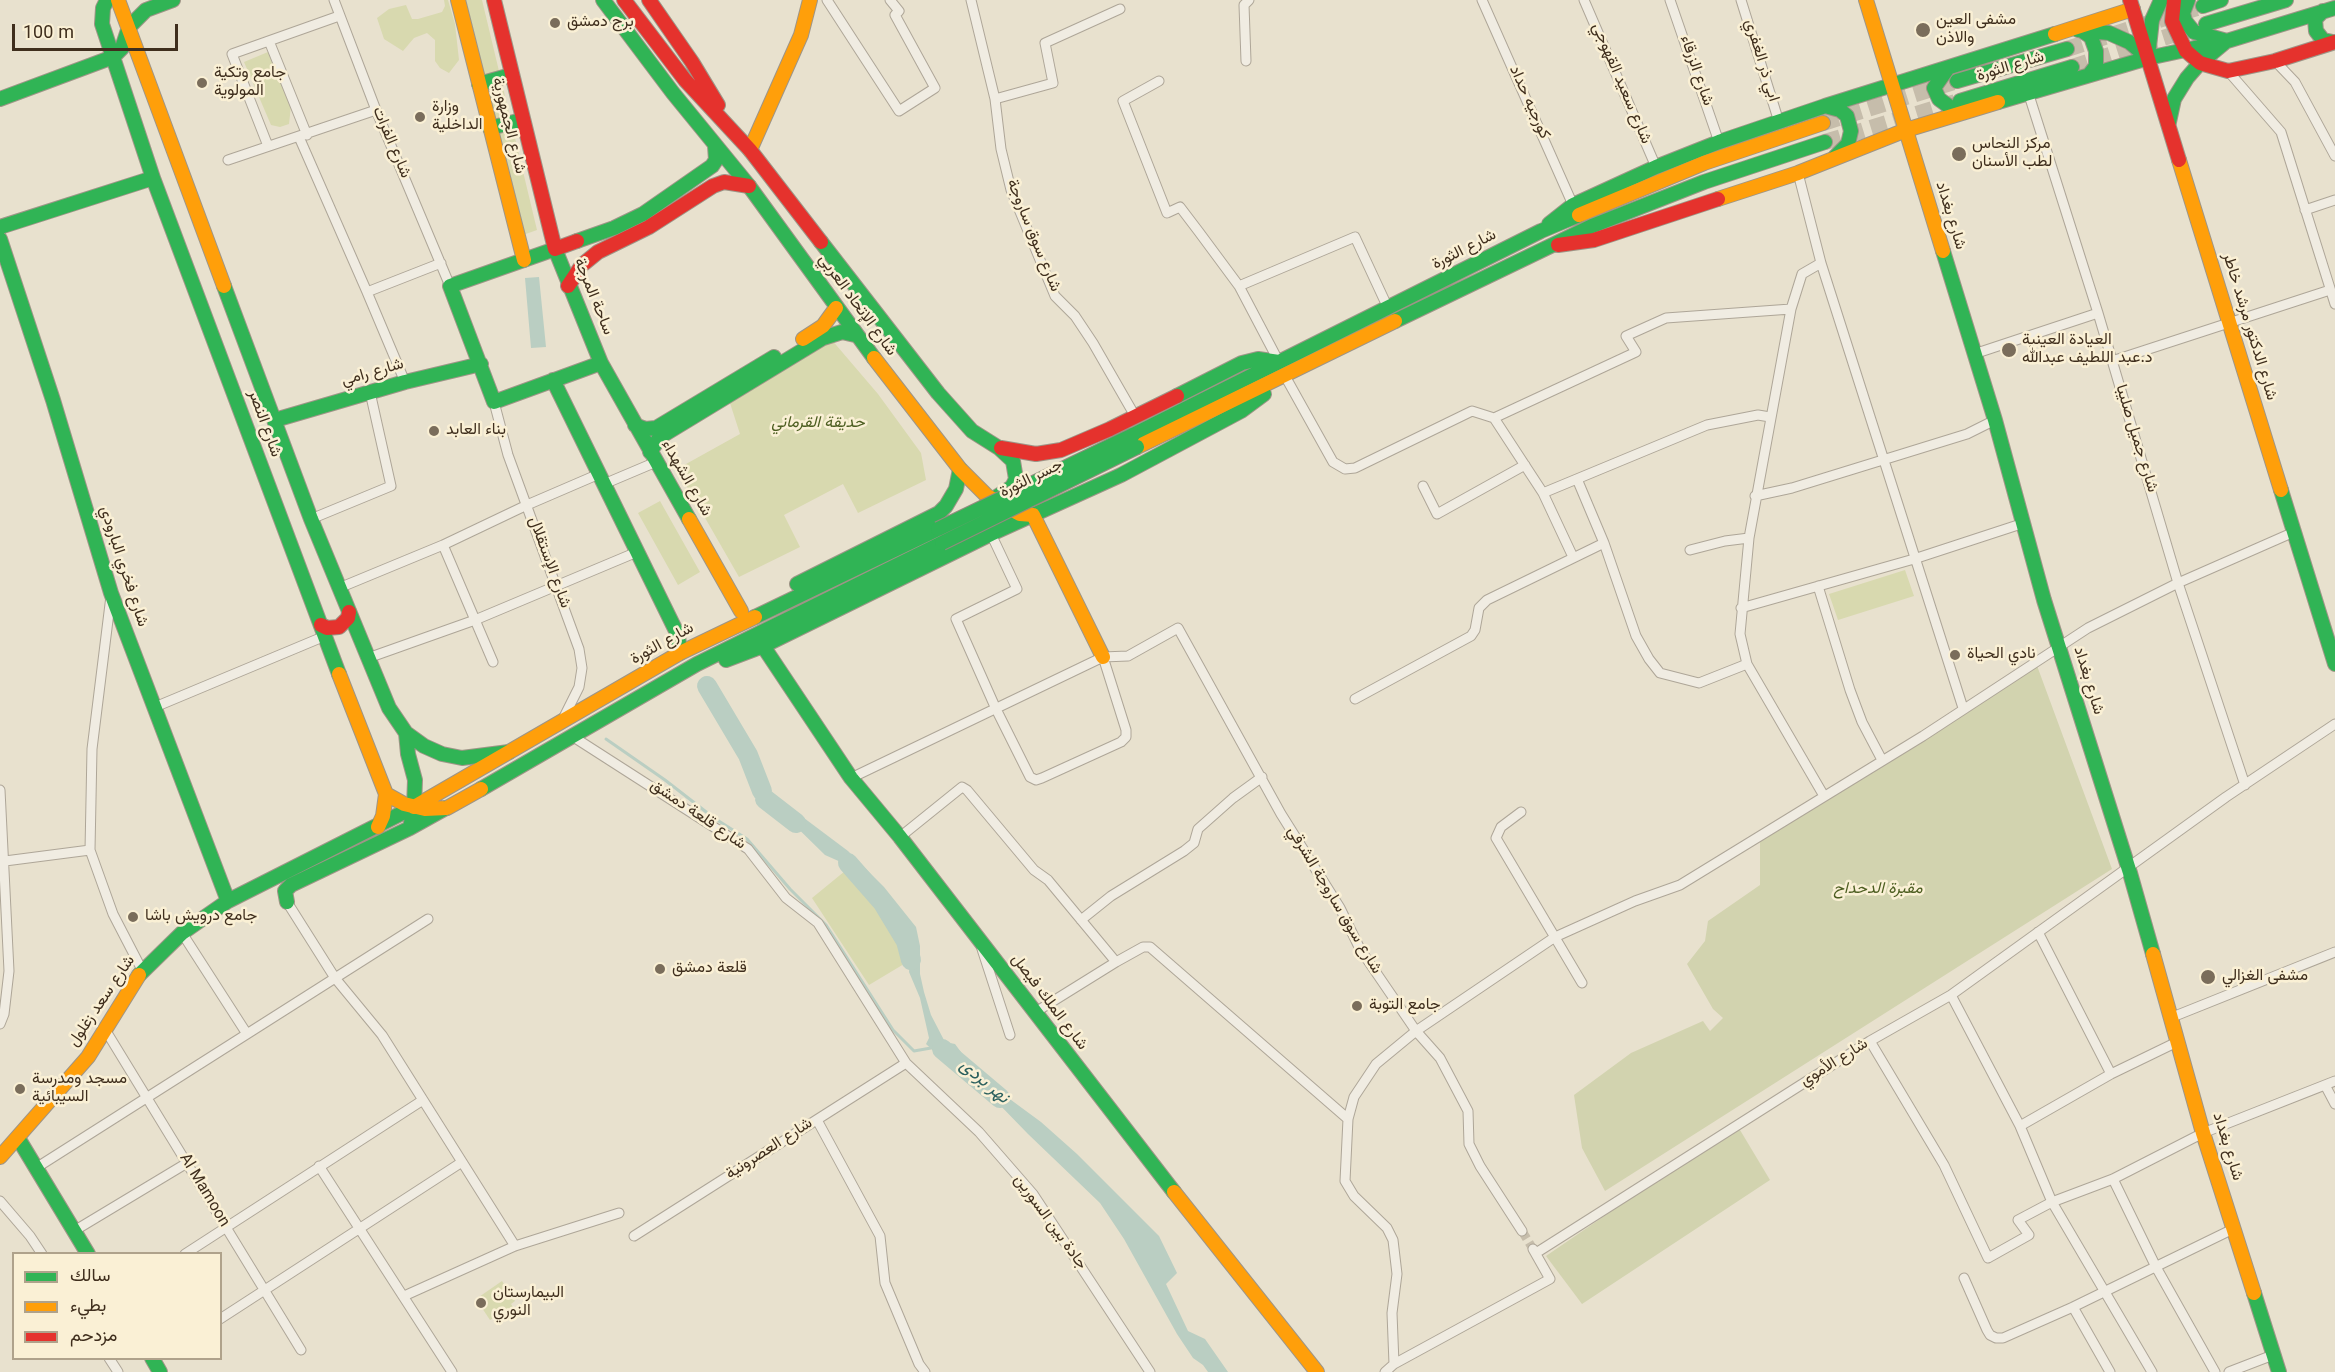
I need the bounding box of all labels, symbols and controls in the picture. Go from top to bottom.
place label: مشفى العين والاذن [1936,11,2016,49]
scale bar [15,12,182,50]
place label: برج دمشق [567,13,634,33]
marker: برج دمشق [548,16,562,30]
street label: ابي ذر الغفري [1738,18,1782,104]
text: 100 m [23,20,74,48]
street label: شارع سعيد القهوجي [1586,21,1654,147]
marker: مشفى العين والاذن [1914,21,1932,39]
street label: شارع الزرقاء [1674,33,1716,109]
street label: شارع الثورة [1975,49,2047,87]
street label: كورجيه حداد [1503,63,1553,143]
place label: جامع وتكية المولوية [214,64,286,102]
marker: جامع وتكية المولوية [195,76,209,90]
street label: شارع الجمهورية [486,76,528,176]
place label: وزارة الداخلية [432,98,482,136]
street label: شارع الفرات [366,104,414,182]
marker: وزارة الداخلية [413,110,427,124]
place label: مركز النحاس لطب الأسنان [1972,135,2052,173]
marker: مركز النحاس لطب الأسنان [1950,145,1968,163]
street label: شارع سوق ساروجة [1001,177,1063,295]
street label: شارع بغداد [1930,180,1968,252]
street label: شارع الثورة [1430,227,1500,275]
street label: شارع الإتحاد العربي [813,251,899,361]
street label: شارع الدكتور مرشد خاطر [2216,251,2280,403]
street label: ساحة المرجة [568,256,616,338]
place label: العيادة العينية د.عبد اللطيف عبدالله [2022,331,2152,369]
marker: العيادة العينية د.عبد اللطيف عبدالله [2000,341,2018,359]
street label: شارع رامي [340,356,406,392]
street label: شارع جميل صليبا [2109,383,2161,495]
street label: شارع النصر [242,388,284,460]
park label: حديقة القرماني [771,414,865,434]
place label: بناء العابد [446,421,506,441]
marker: بناء العابد [427,424,441,438]
street label: شارع الشهداء [655,437,715,521]
street label: جسر الثورة [997,457,1067,503]
street label: شارع فخري البارودي [93,504,151,630]
street label: شارع الإستقلال [523,515,573,611]
street label: شارع الثورة [628,620,698,670]
place label: نادي الحياة [1967,645,2036,665]
street label: شارع بغداد [2068,645,2106,717]
marker: نادي الحياة [1948,648,1962,662]
street label: شارع قلعة دمشق [645,777,749,855]
street label: شارع سوق ساروجة الشرقي [1281,824,1385,978]
park label: مقبرة الدحداح [1833,880,1923,900]
place label: جامع درويش باشا [145,907,257,927]
marker: جامع درويش باشا [126,910,140,924]
street label: شارع الملك فيصل [1006,951,1090,1055]
street label: شارع سعد زغلول [65,953,141,1051]
place label: قلعة دمشق [672,959,747,979]
marker: قلعة دمشق [653,962,667,976]
place label: مشفى الغزالي [2222,967,2308,987]
marker: مشفى الغزالي [2199,968,2217,986]
place label: جامع التوبة [1369,996,1441,1016]
marker: جامع التوبة [1350,999,1364,1013]
street label: شارع الأموي [1798,1036,1872,1092]
water label: نهر بردى [954,1056,1012,1110]
place label: مسجد ومدرسة السيبائية [32,1070,127,1108]
marker: مسجد ومدرسة السيبائية [13,1082,27,1096]
street label: شارع بغداد [2207,1111,2245,1183]
street label: شارع العصرونية [723,1115,817,1185]
street label: Al Mamoon [174,1151,232,1231]
street label: جادة بين السورين [1008,1172,1090,1274]
legend [12,1252,222,1360]
text: سالك [70,1263,110,1291]
place label: البيمارستان النوري [493,1284,564,1322]
text: بطيء [70,1293,106,1321]
marker: البيمارستان النوري [474,1296,488,1310]
text: مزدحم [70,1323,117,1351]

